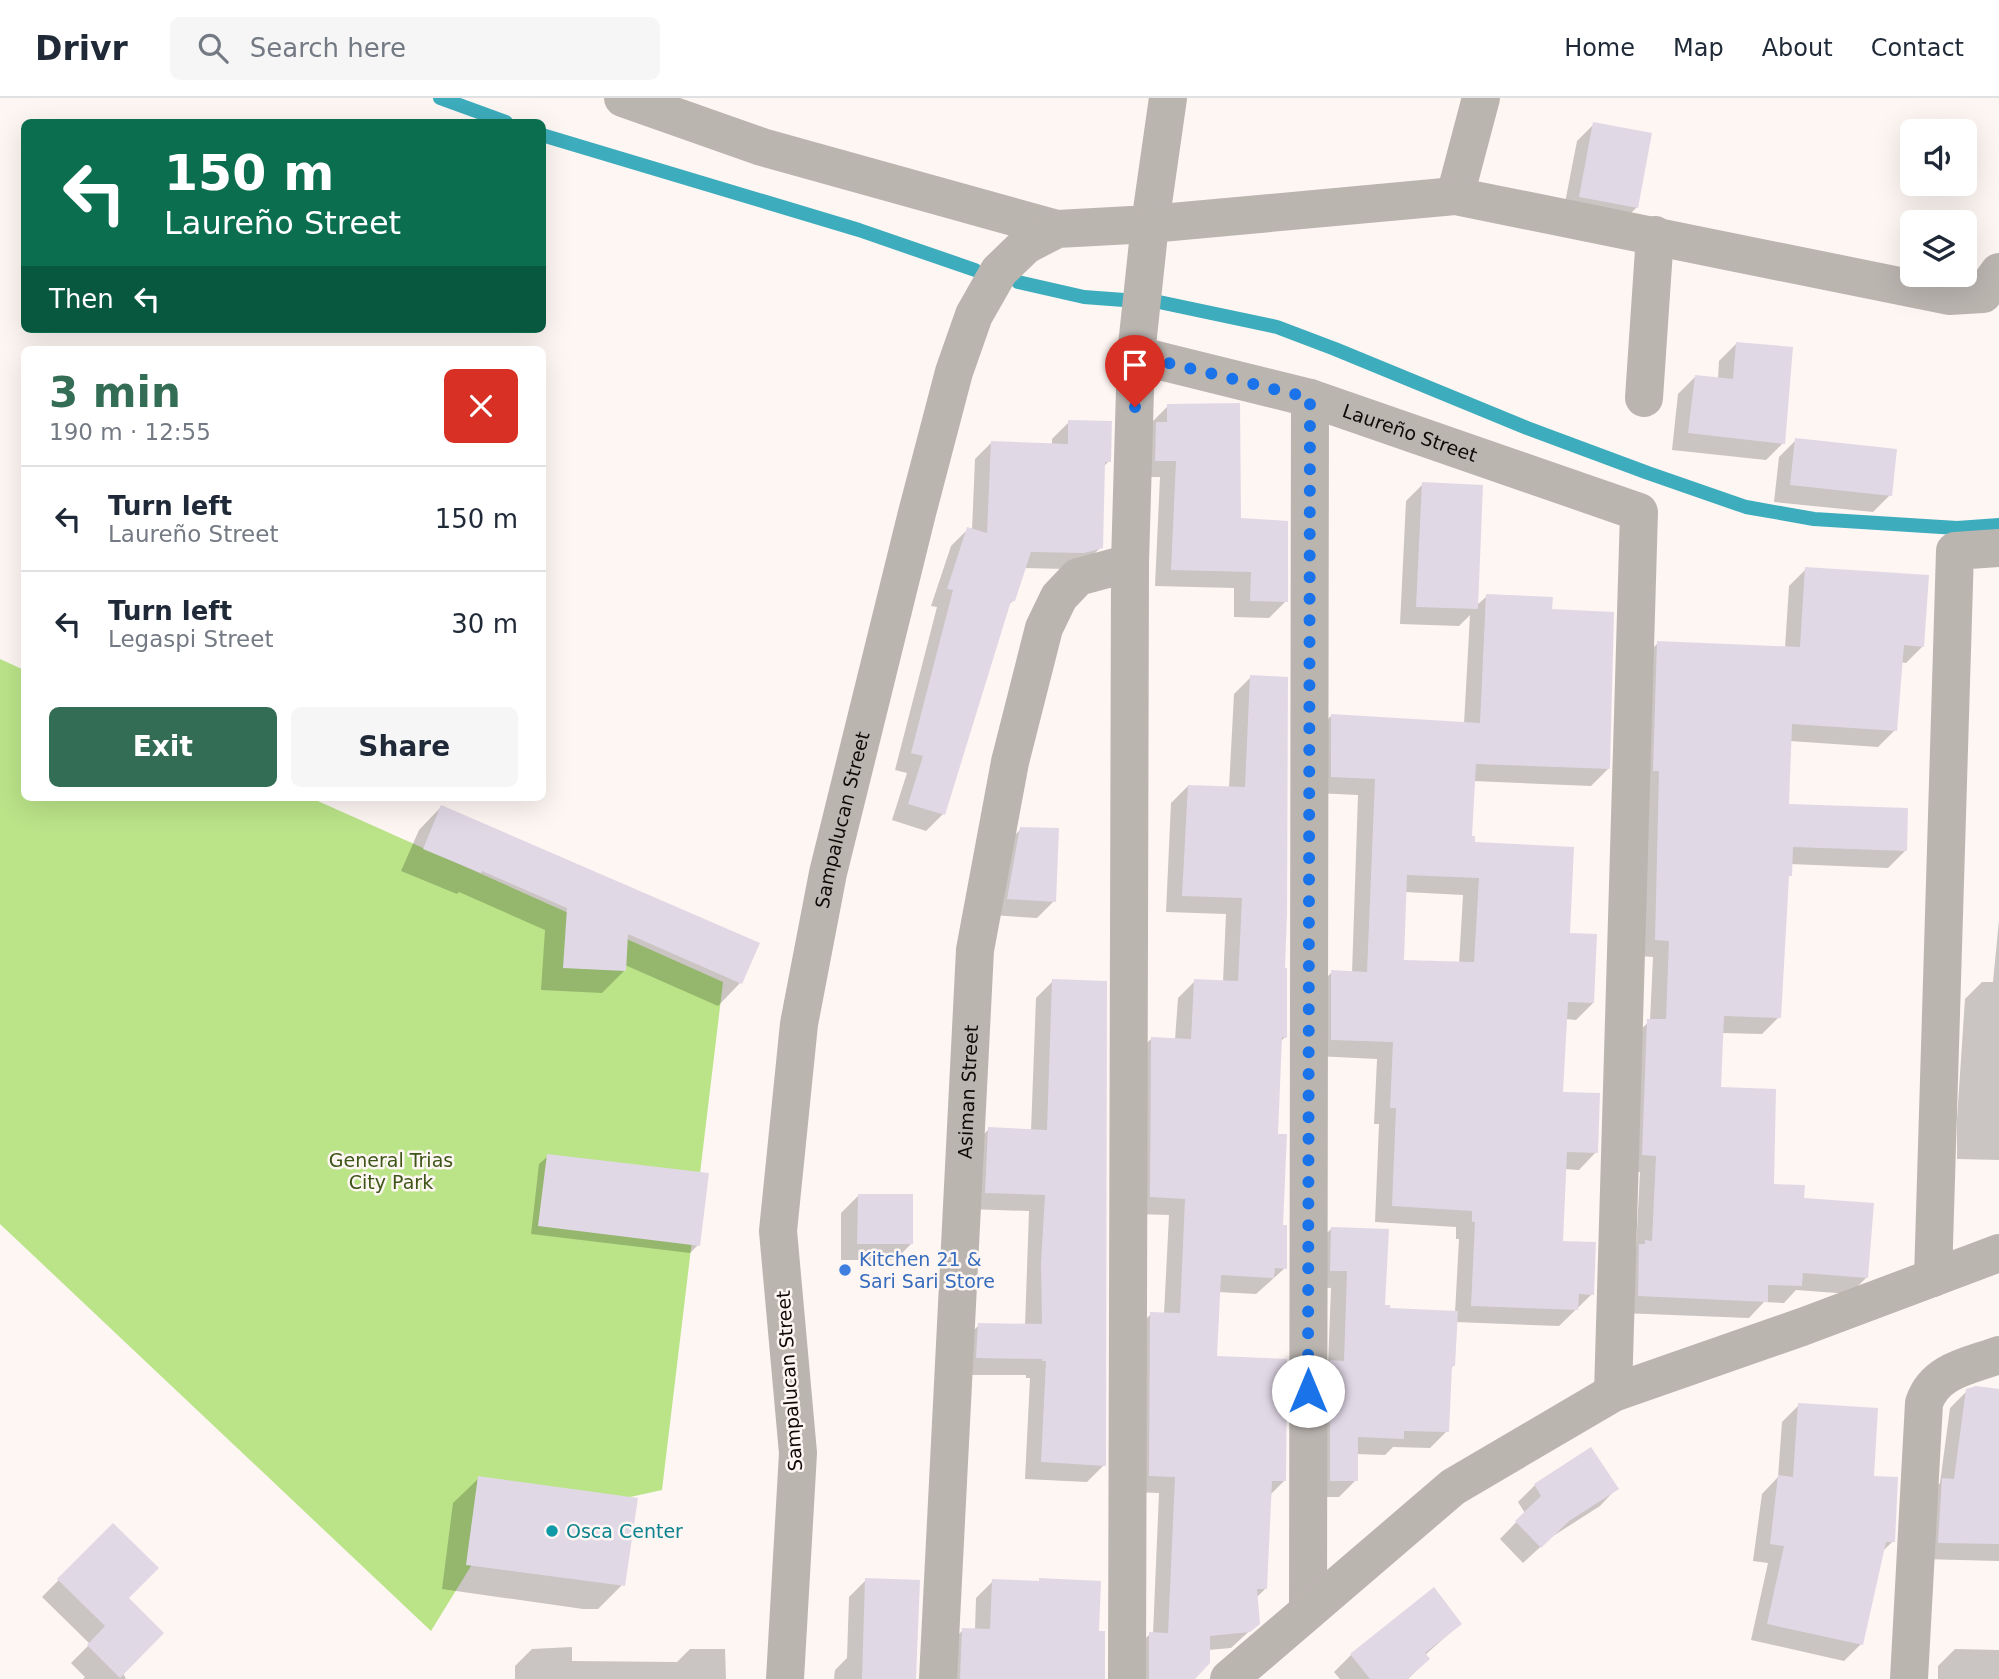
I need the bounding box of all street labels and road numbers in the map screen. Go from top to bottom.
street label: Laureño Street [1340,399,1480,466]
street label: Sampalucan Street [810,729,874,910]
street label: Asiman Street [953,1024,982,1159]
street label: Sampalucan Street [772,1290,806,1472]

